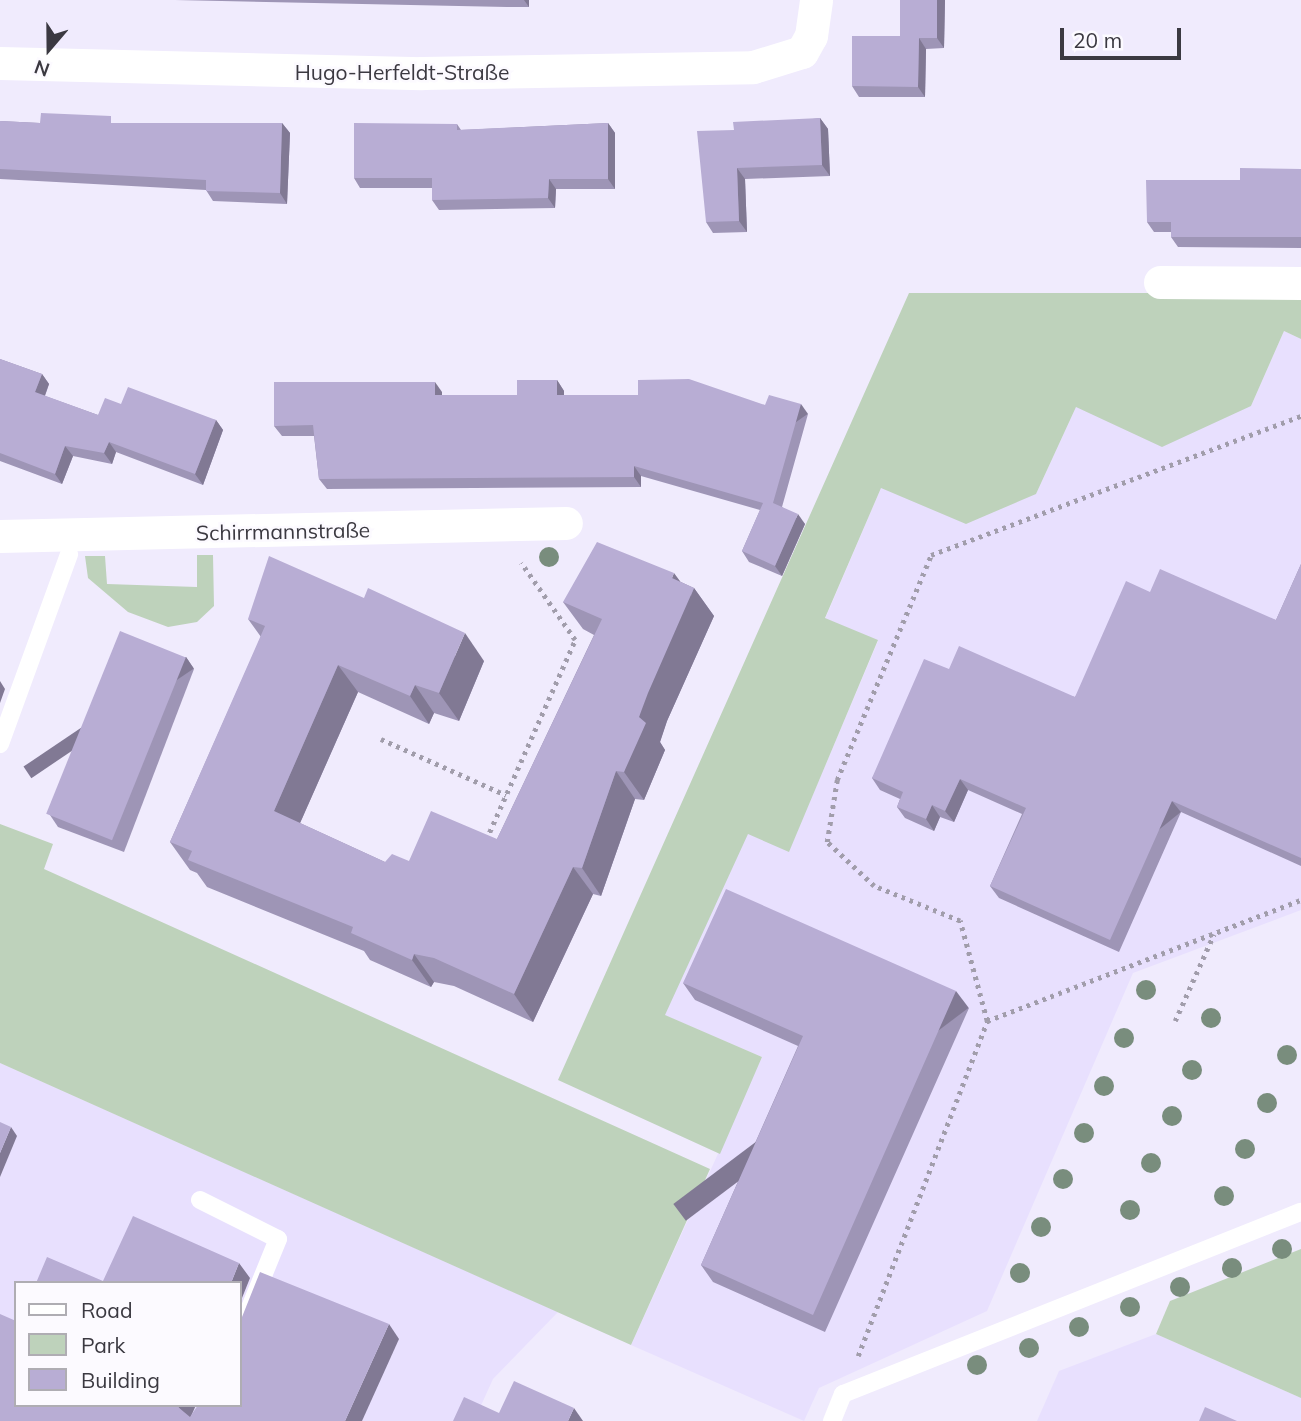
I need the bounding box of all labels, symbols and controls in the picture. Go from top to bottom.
north arrow [14,14,84,84]
scale bar [1063,14,1184,58]
text: 20 m [1073,27,1122,53]
text: N [31,55,53,82]
street label: Hugo-Herfeldt-Straße [295,59,509,85]
street label: Schirrmannstraße [196,517,370,545]
legend [14,1281,242,1407]
text: Road [81,1297,132,1323]
text: Park [81,1332,125,1358]
text: Building [81,1367,160,1393]

